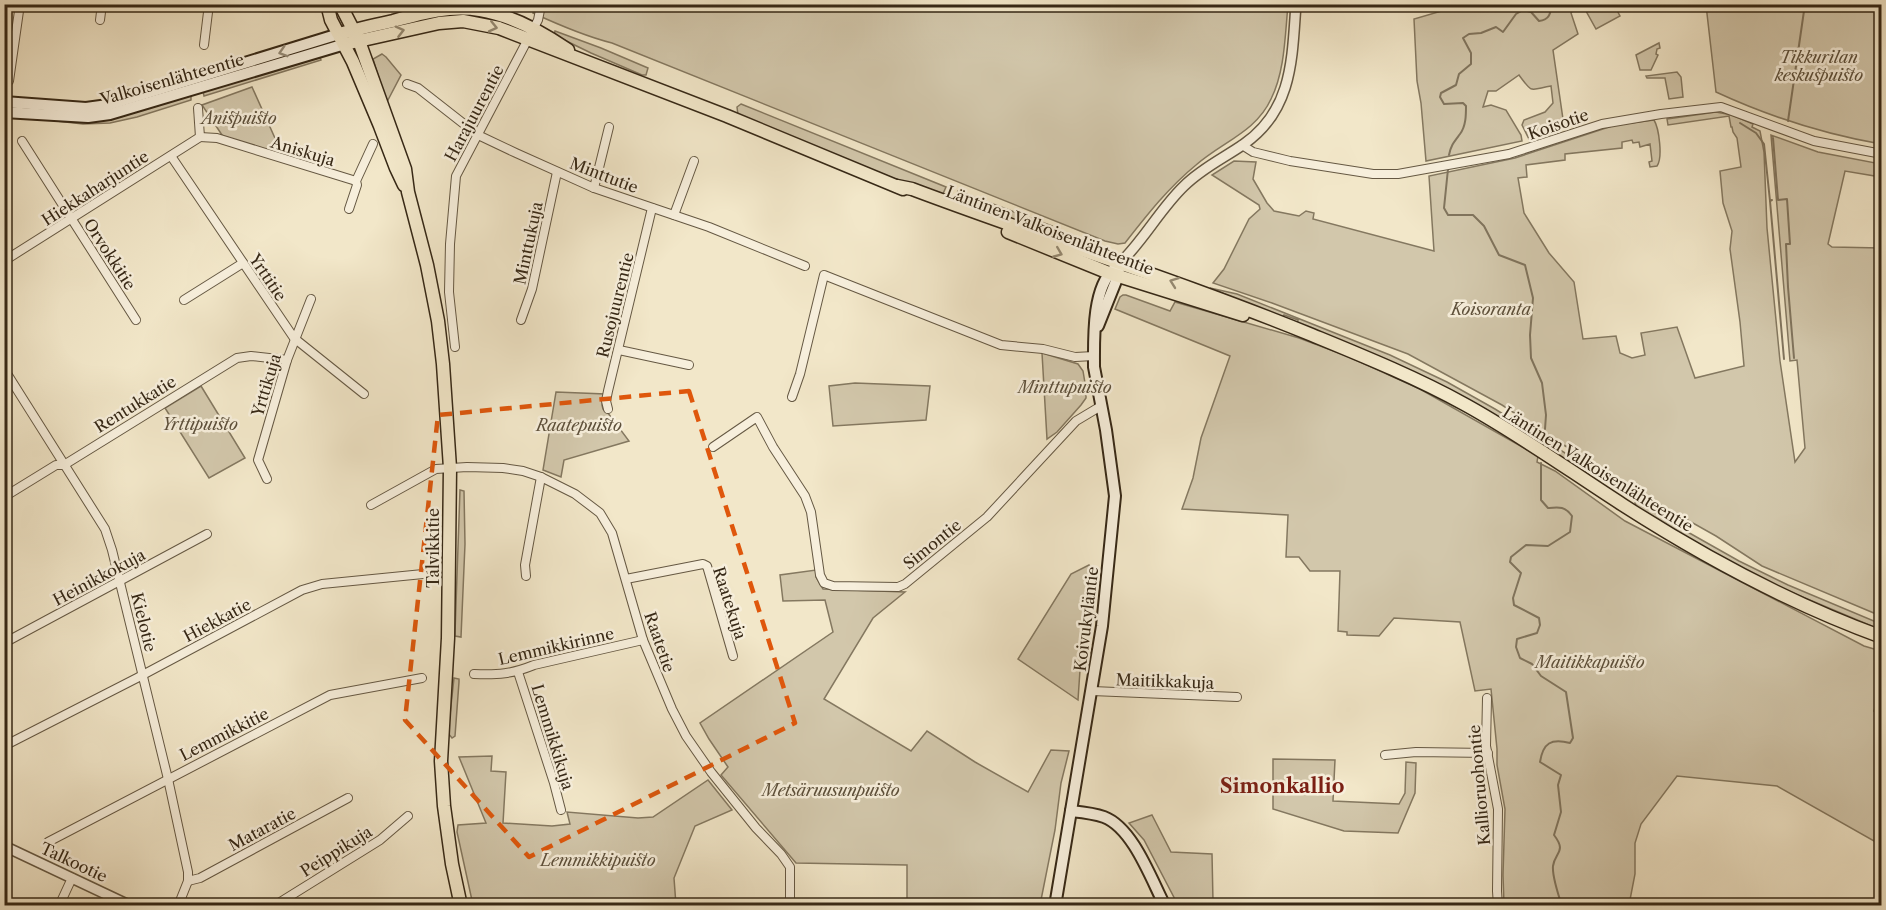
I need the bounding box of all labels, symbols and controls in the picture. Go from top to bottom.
one-way arrow [488,20,498,33]
one-way arrow [395,25,405,38]
one-way arrow [278,45,289,57]
park label: Tikkurilan keskuspuisto [1774,47,1863,85]
street label: Valkoisenlähteentie [97,49,246,109]
street label: Harajuurentie [440,61,508,165]
street label: Koisotie [1525,104,1591,144]
park label: Anispuisto [198,108,277,128]
street label: Aniskuja [268,132,338,170]
street label: Hiekkaharjuntie [38,146,152,230]
street label: Minttutie [567,153,641,197]
street label: Läntinen Valkoisenlähteentie [943,181,1157,279]
street label: Minttukuja [509,199,547,286]
street label: Orvokkitie [80,215,140,293]
one-way arrow [1052,246,1063,258]
street label: Yrttitie [245,249,291,304]
street label: Rusojuurentie [592,250,638,360]
one-way arrow [1169,277,1180,290]
park label: Koisoranta [1449,299,1532,319]
street label: Yrttikuja [247,350,285,420]
street label: Rentukkatie [91,371,179,437]
park label: Minttupuisto [1016,377,1112,397]
street label: Läntinen Valkoisenlähteentie [1499,402,1697,536]
park label: Yrttipuisto [162,414,238,434]
park label: Raatepuisto [534,415,622,435]
street label: Talvikkitie [423,508,443,588]
street label: Simontie [899,515,965,573]
street label: Heinikkokuja [49,544,149,610]
street label: Raatekuja [709,564,751,642]
street label: Koivukyläntie [1070,565,1102,673]
street label: Kielotie [127,590,161,654]
street label: Hiekkatie [180,594,254,646]
street label: Raatetie [640,609,680,675]
street label: Lemmikkirinne [496,623,616,669]
park label: Maitikkapuisto [1533,652,1645,672]
street label: Maitikkakuja [1115,669,1215,693]
street label: Lemmikkikuja [527,682,579,793]
street label: Lemmikkitie [176,703,272,765]
street label: Kallioruohontie [1464,724,1494,846]
district label: Simonkallio [1220,774,1344,798]
park label: Metsäruusunpuisto [760,780,900,800]
street label: Mataratie [225,803,299,855]
street label: Peippikuja [296,821,376,881]
street label: Talkootie [37,838,111,886]
park label: Lemmikkipuisto [538,850,656,870]

